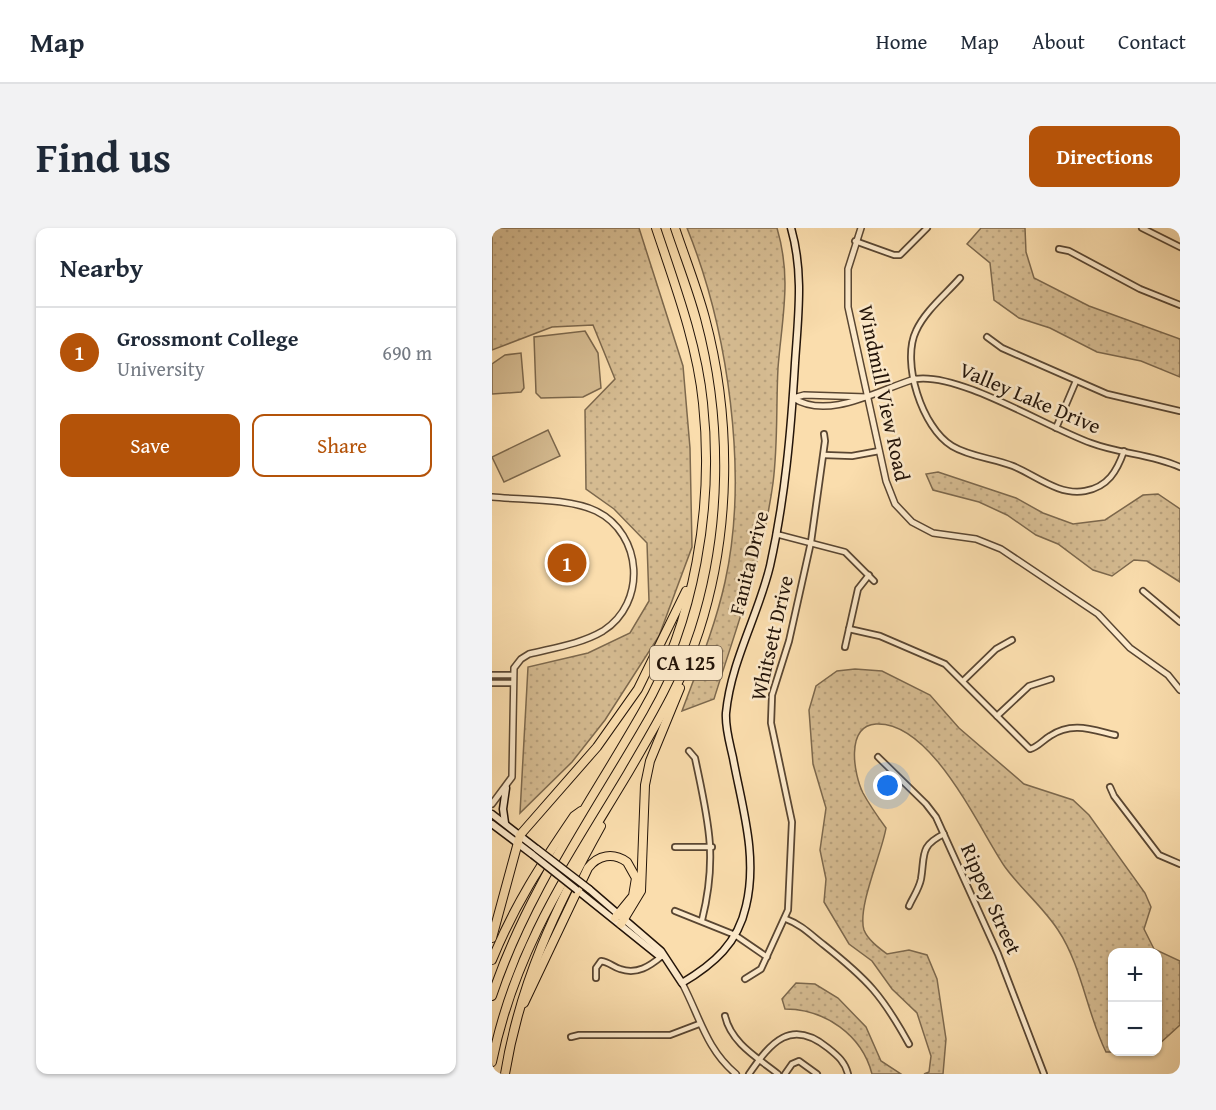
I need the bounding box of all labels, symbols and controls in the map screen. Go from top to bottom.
text: Map [30,21,84,62]
text: Home [876,26,927,57]
text: Map [960,26,999,57]
text: About [1032,26,1085,57]
text: Contact [1118,26,1186,57]
text: Find us [36,126,171,187]
button: Directions [1029,126,1180,187]
text: Nearby [60,248,143,287]
street label: Windmill View Road [851,302,918,485]
text: Grossmont College [117,322,298,354]
text: 1 [74,338,85,367]
text: 690 m [382,338,432,367]
text: University [117,354,205,383]
street label: Valley Lake Drive [955,354,1106,441]
button: Save [60,414,240,477]
button: Share [252,414,432,477]
street label: Fanita Drive [721,508,776,618]
pin: 1 [548,540,586,586]
street label: Whitsett Drive [742,572,801,704]
road number: CA 125 [650,646,722,680]
your location [873,771,902,800]
street label: Rippey Street [953,838,1030,960]
map controls [1108,948,1162,1056]
button: + [1108,948,1162,1002]
button: − [1108,1002,1162,1056]

